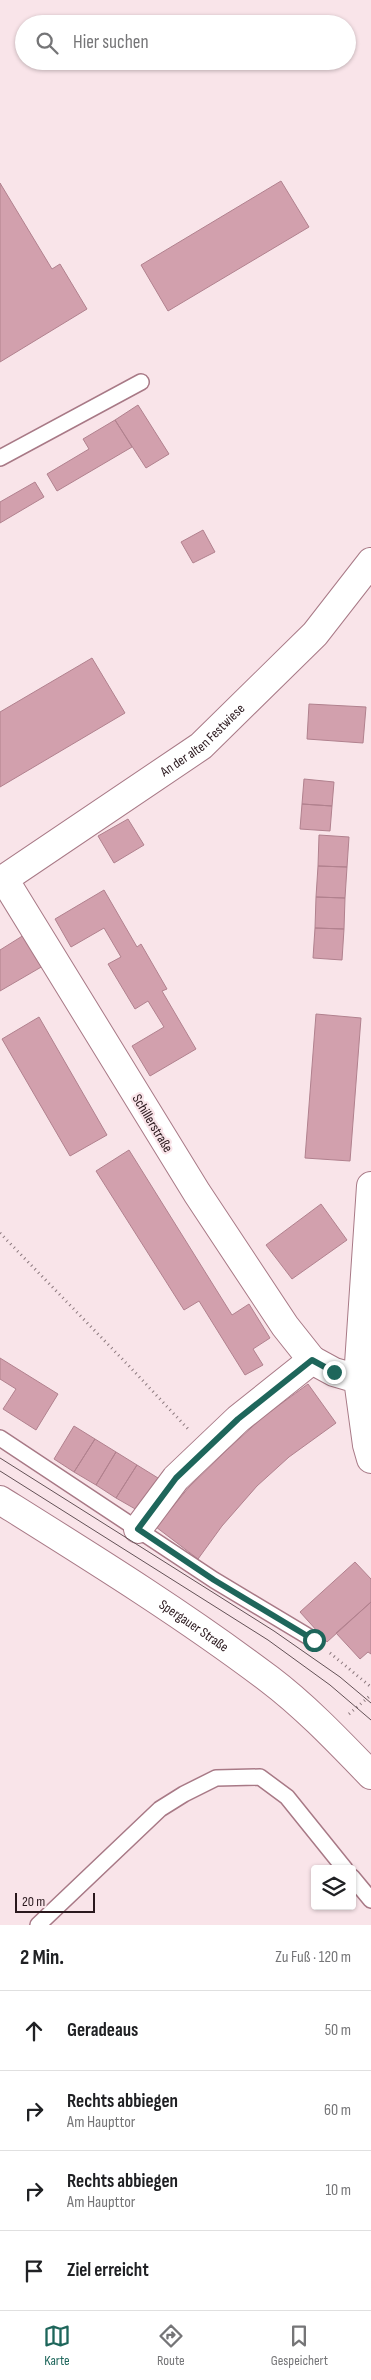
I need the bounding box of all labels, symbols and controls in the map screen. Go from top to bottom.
search box [15,15,356,70]
icon: search [33,29,61,57]
text: Hier suchen [73,31,149,54]
street label: An der alten Festwiese [156,700,248,781]
street label: Schillerstraße [129,1091,177,1155]
route end [323,1361,346,1384]
street label: Spergauer Straße [156,1596,232,1656]
route start [303,1629,326,1652]
map controls [311,1865,356,1910]
button: layers [311,1865,356,1910]
scale bar [15,1890,95,1913]
text: 20 m [22,1893,45,1910]
text: 2 Min. [20,1945,64,1970]
text: Zu Fuß · 120 m [275,1948,351,1967]
icon: ahead [20,2017,48,2045]
text: Geradeaus [67,2019,138,2042]
text: 50 m [325,2021,351,2040]
text: Rechts abbiegen [67,2090,178,2113]
icon: right [20,2097,48,2125]
text: 60 m [324,2101,351,2120]
text: Am Haupttor [67,2113,135,2132]
text: Rechts abbiegen [67,2170,178,2193]
icon: right [20,2177,48,2205]
text: 10 m [325,2181,351,2200]
text: Am Haupttor [67,2193,135,2212]
icon: arrive [20,2257,48,2285]
text: Ziel erreicht [67,2259,149,2282]
tab: Karte [43,2322,71,2369]
tab: Route [157,2322,185,2369]
tab: Gespeichert [271,2322,328,2369]

